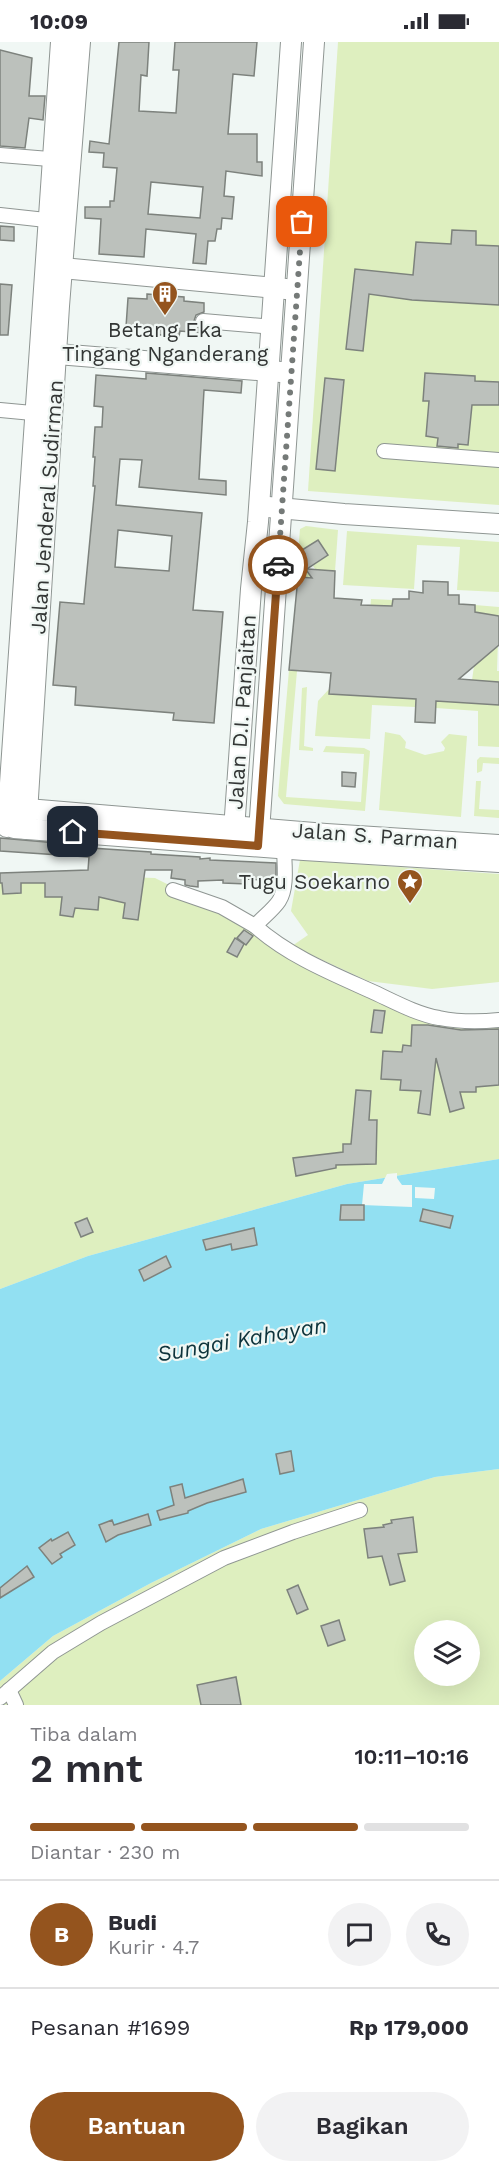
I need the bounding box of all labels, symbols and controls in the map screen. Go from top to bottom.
text: 10:09 [30,9,88,34]
pin [276,196,327,247]
icon: bag [285,205,318,238]
building icon: Betang Eka Tingang Nganderang [150,279,180,317]
place label: Betang Eka Tingang Nganderang [62,317,269,366]
street label: Jalan Jenderal Sudirman [25,379,68,635]
courier [248,535,308,595]
icon: car [262,549,295,582]
street label: Jalan D.I. Panjaitan [222,614,261,810]
pin [47,806,98,857]
icon: home [56,815,89,848]
street label: Jalan S. Parman [291,817,459,854]
place icon: Tugu Soekarno [395,867,425,905]
place label: Tugu Soekarno [239,869,390,894]
water label: Sungai Kahayan [155,1312,329,1367]
map controls [414,1620,480,1686]
button: layers [414,1620,480,1686]
text: Tiba dalam [30,1722,138,1746]
text: 10:11–10:16 [354,1744,469,1769]
text: 2 mnt [30,1746,143,1791]
text: Diantar · 230 m [30,1840,180,1864]
button: chat [328,1903,391,1966]
button: phone [406,1903,469,1966]
text: Budi [108,1910,157,1935]
text: B [54,1922,69,1947]
text: Kurir · 4.7 [108,1935,199,1959]
text: Pesanan #1699 [30,2015,190,2040]
text: Rp 179,000 [349,2015,469,2040]
button: Bantuan [30,2092,244,2161]
button: Bagikan [256,2092,469,2161]

